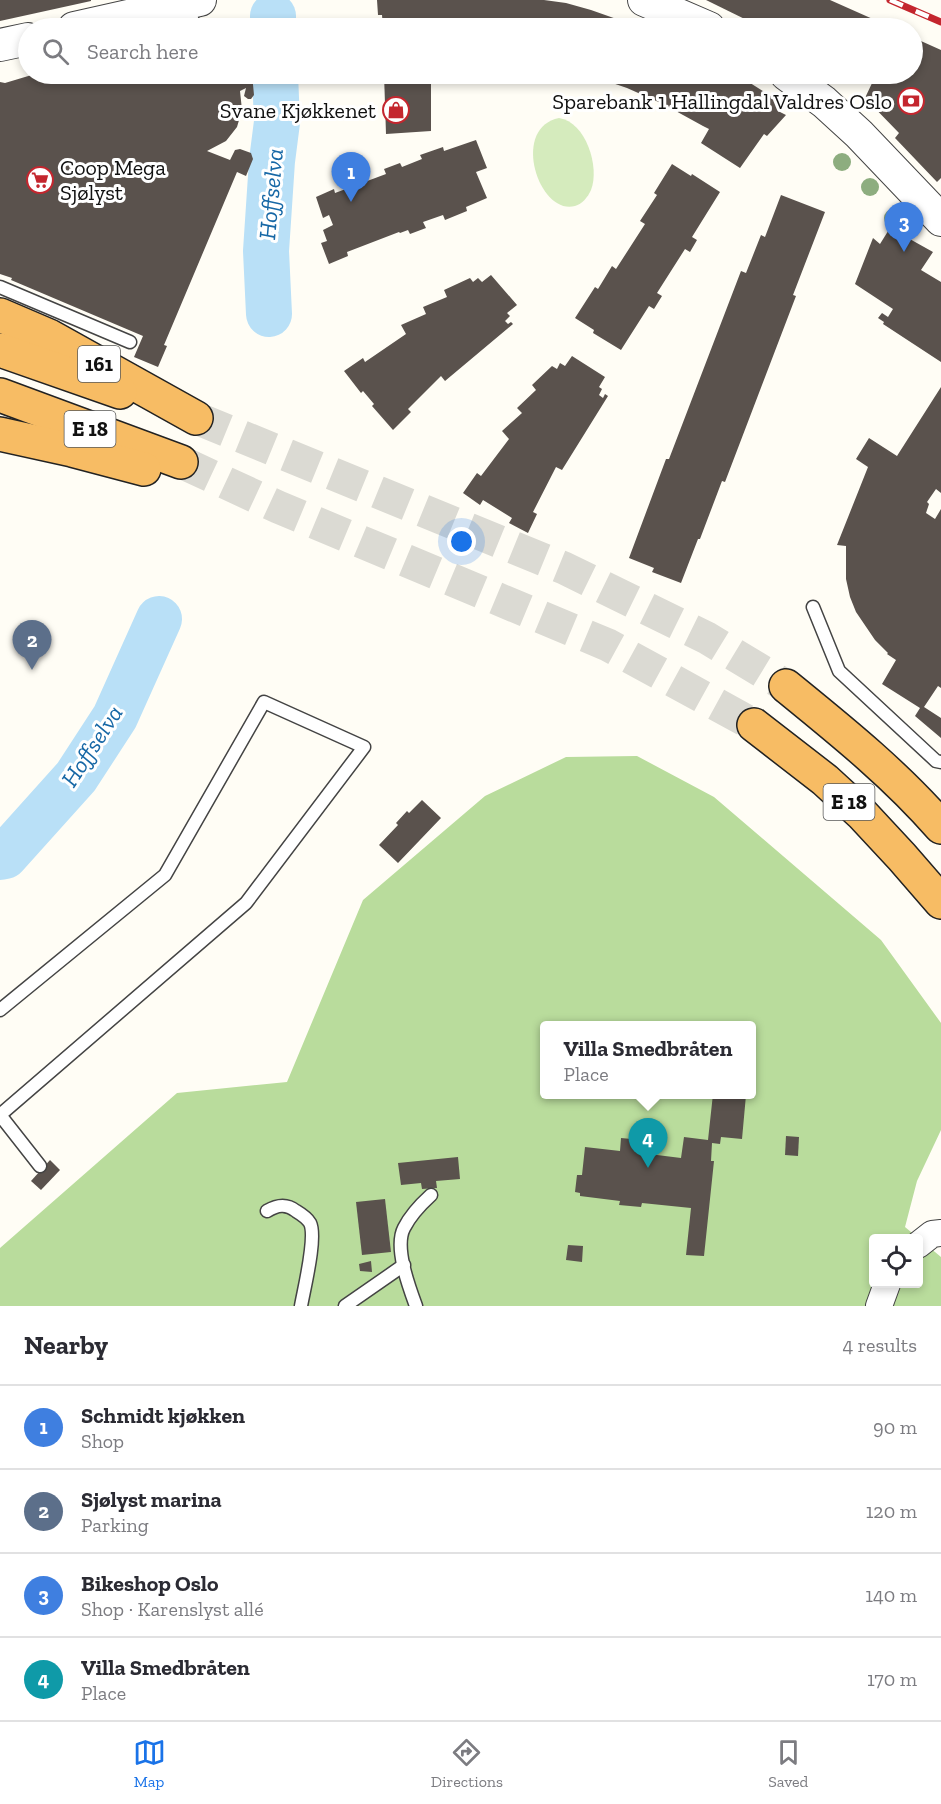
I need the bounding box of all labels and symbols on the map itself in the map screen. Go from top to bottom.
bank icon: Sparebank 1 Hallingdal Valdres Oslo [896,86,926,116]
place label: Sparebank 1 Hallingdal Valdres Oslo [552,88,892,115]
shop icon: Svane Kjøkkenet [381,95,411,125]
place label: Svane Kjøkkenet [220,97,377,124]
water label: Hoffselva [252,147,289,241]
pin: 1 [332,152,370,202]
place label: Coop Mega Sjølyst [60,154,166,206]
supermarket icon: Coop Mega Sjølyst [25,165,55,195]
pin: 3 [884,202,924,252]
road number: 161 [78,346,120,382]
road number: E 18 [64,411,116,447]
your location [447,527,476,556]
pin: 2 [12,620,51,670]
water label: Hoffselva [55,699,129,792]
road number: E 18 [824,784,874,820]
pin: 4 [628,1118,668,1168]

